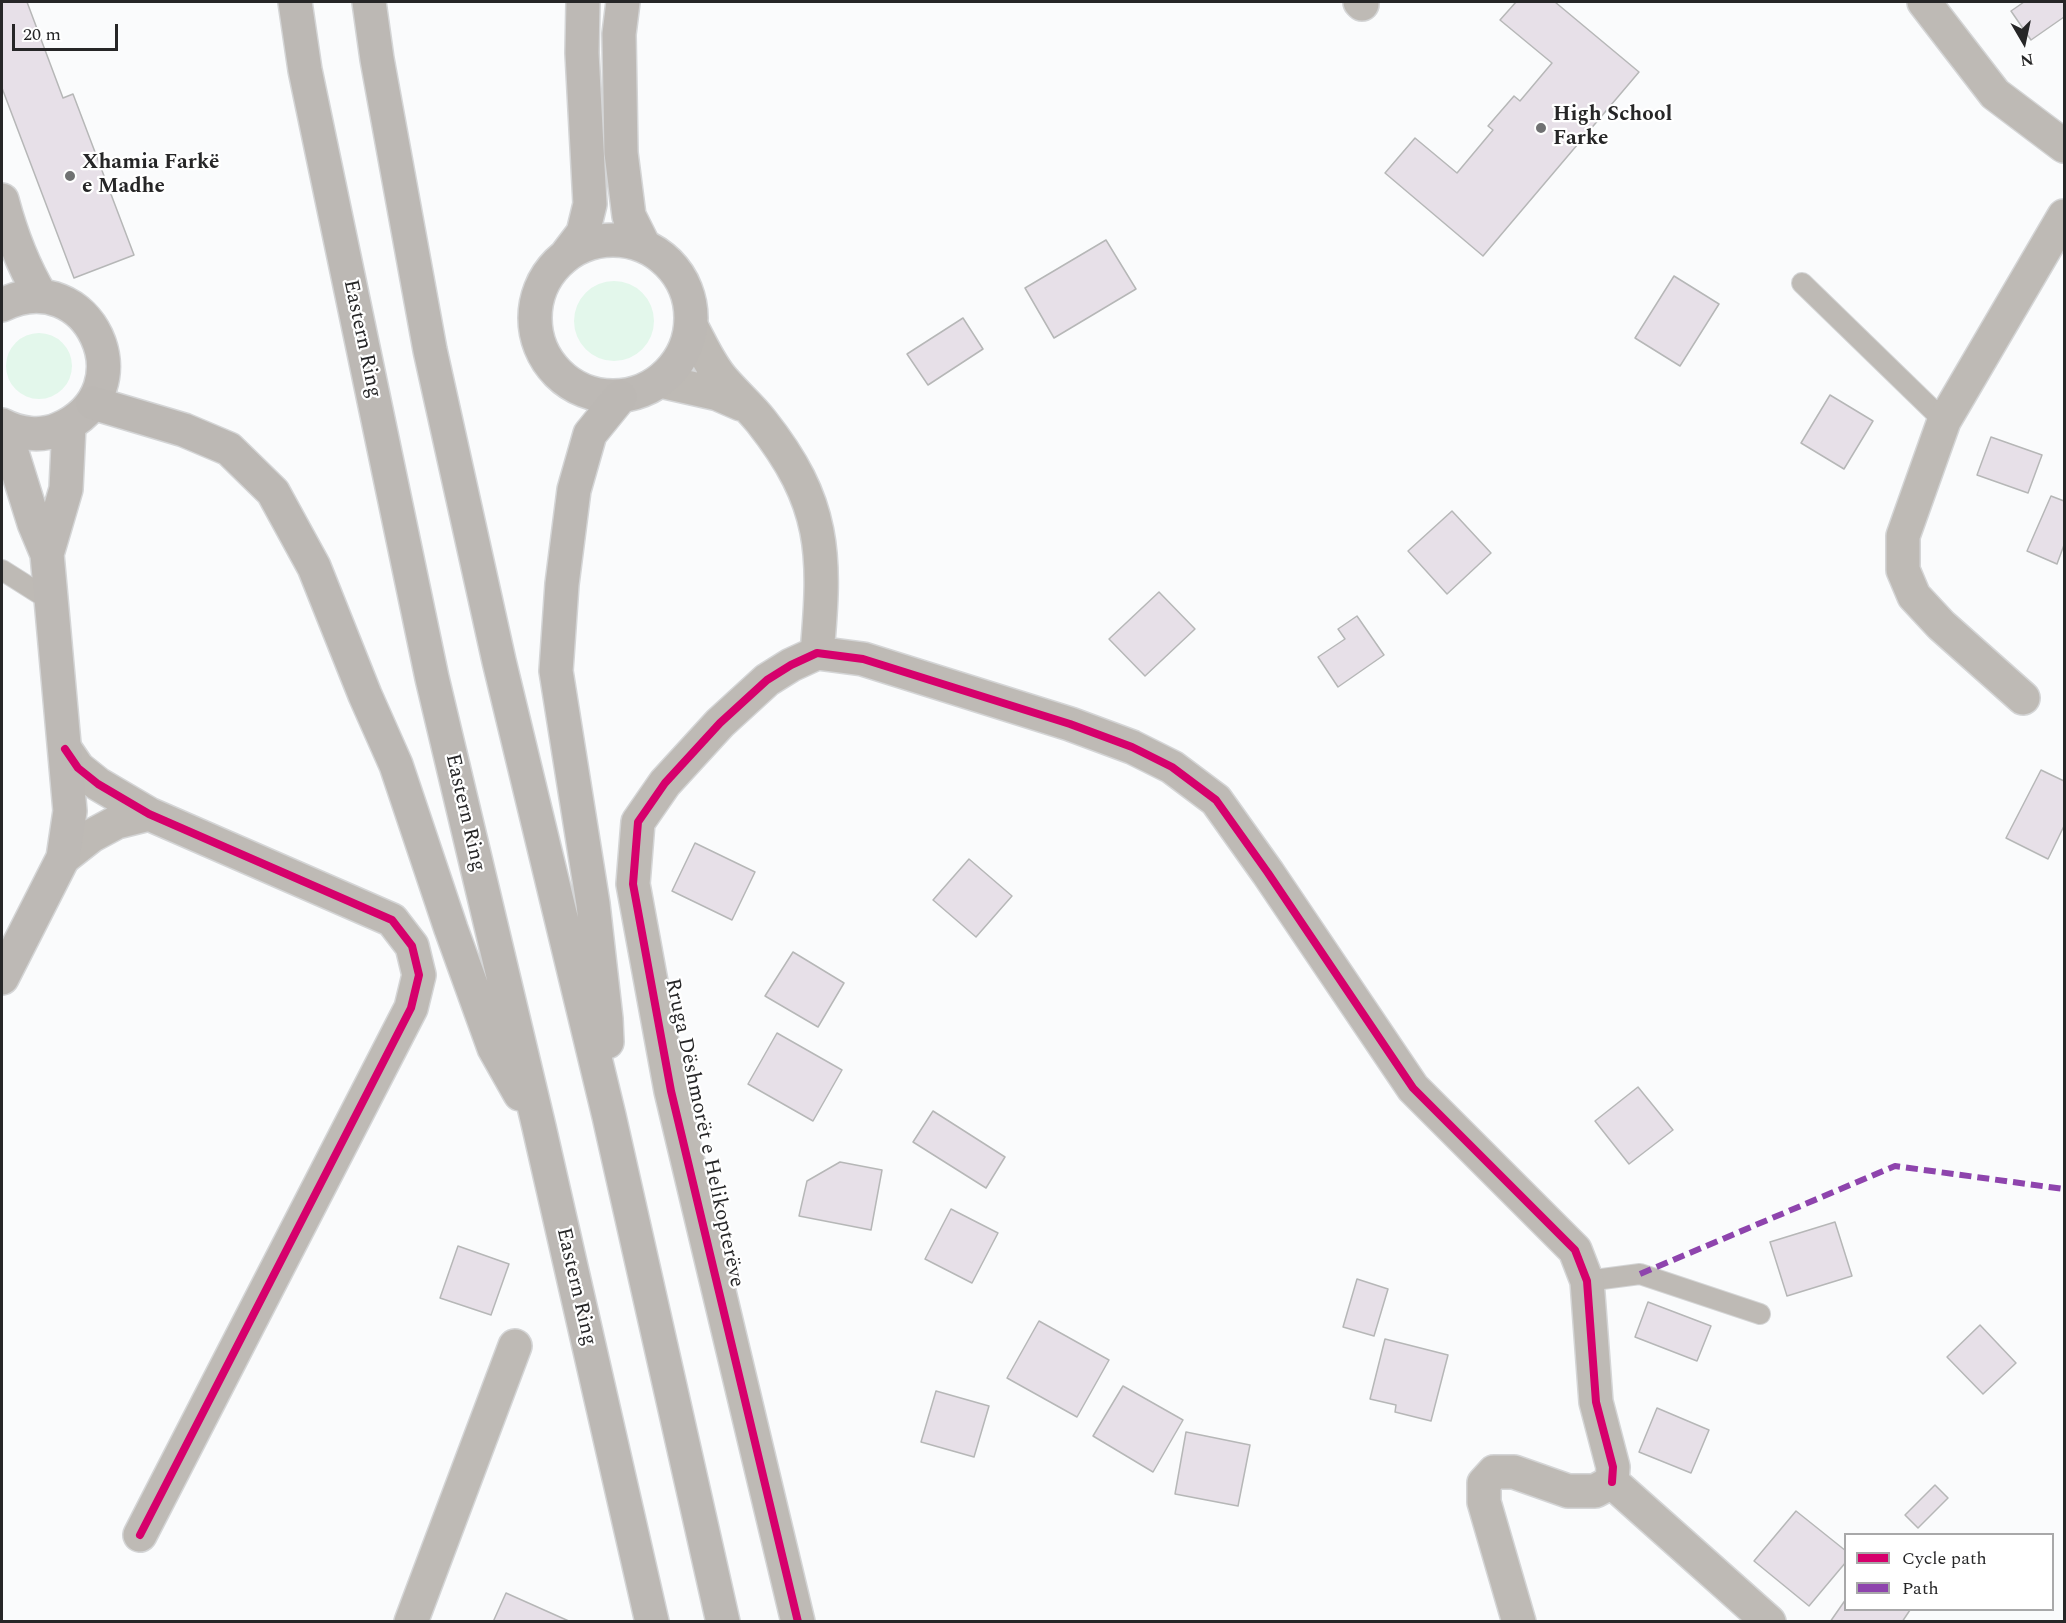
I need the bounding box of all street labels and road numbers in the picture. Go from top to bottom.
street label: Eastern Ring [336,278,386,400]
street label: Eastern Ring [438,752,490,874]
street label: Rruga Dëshmorët e Helikopterëve [658,976,748,1290]
street label: Eastern Ring [549,1226,601,1348]

